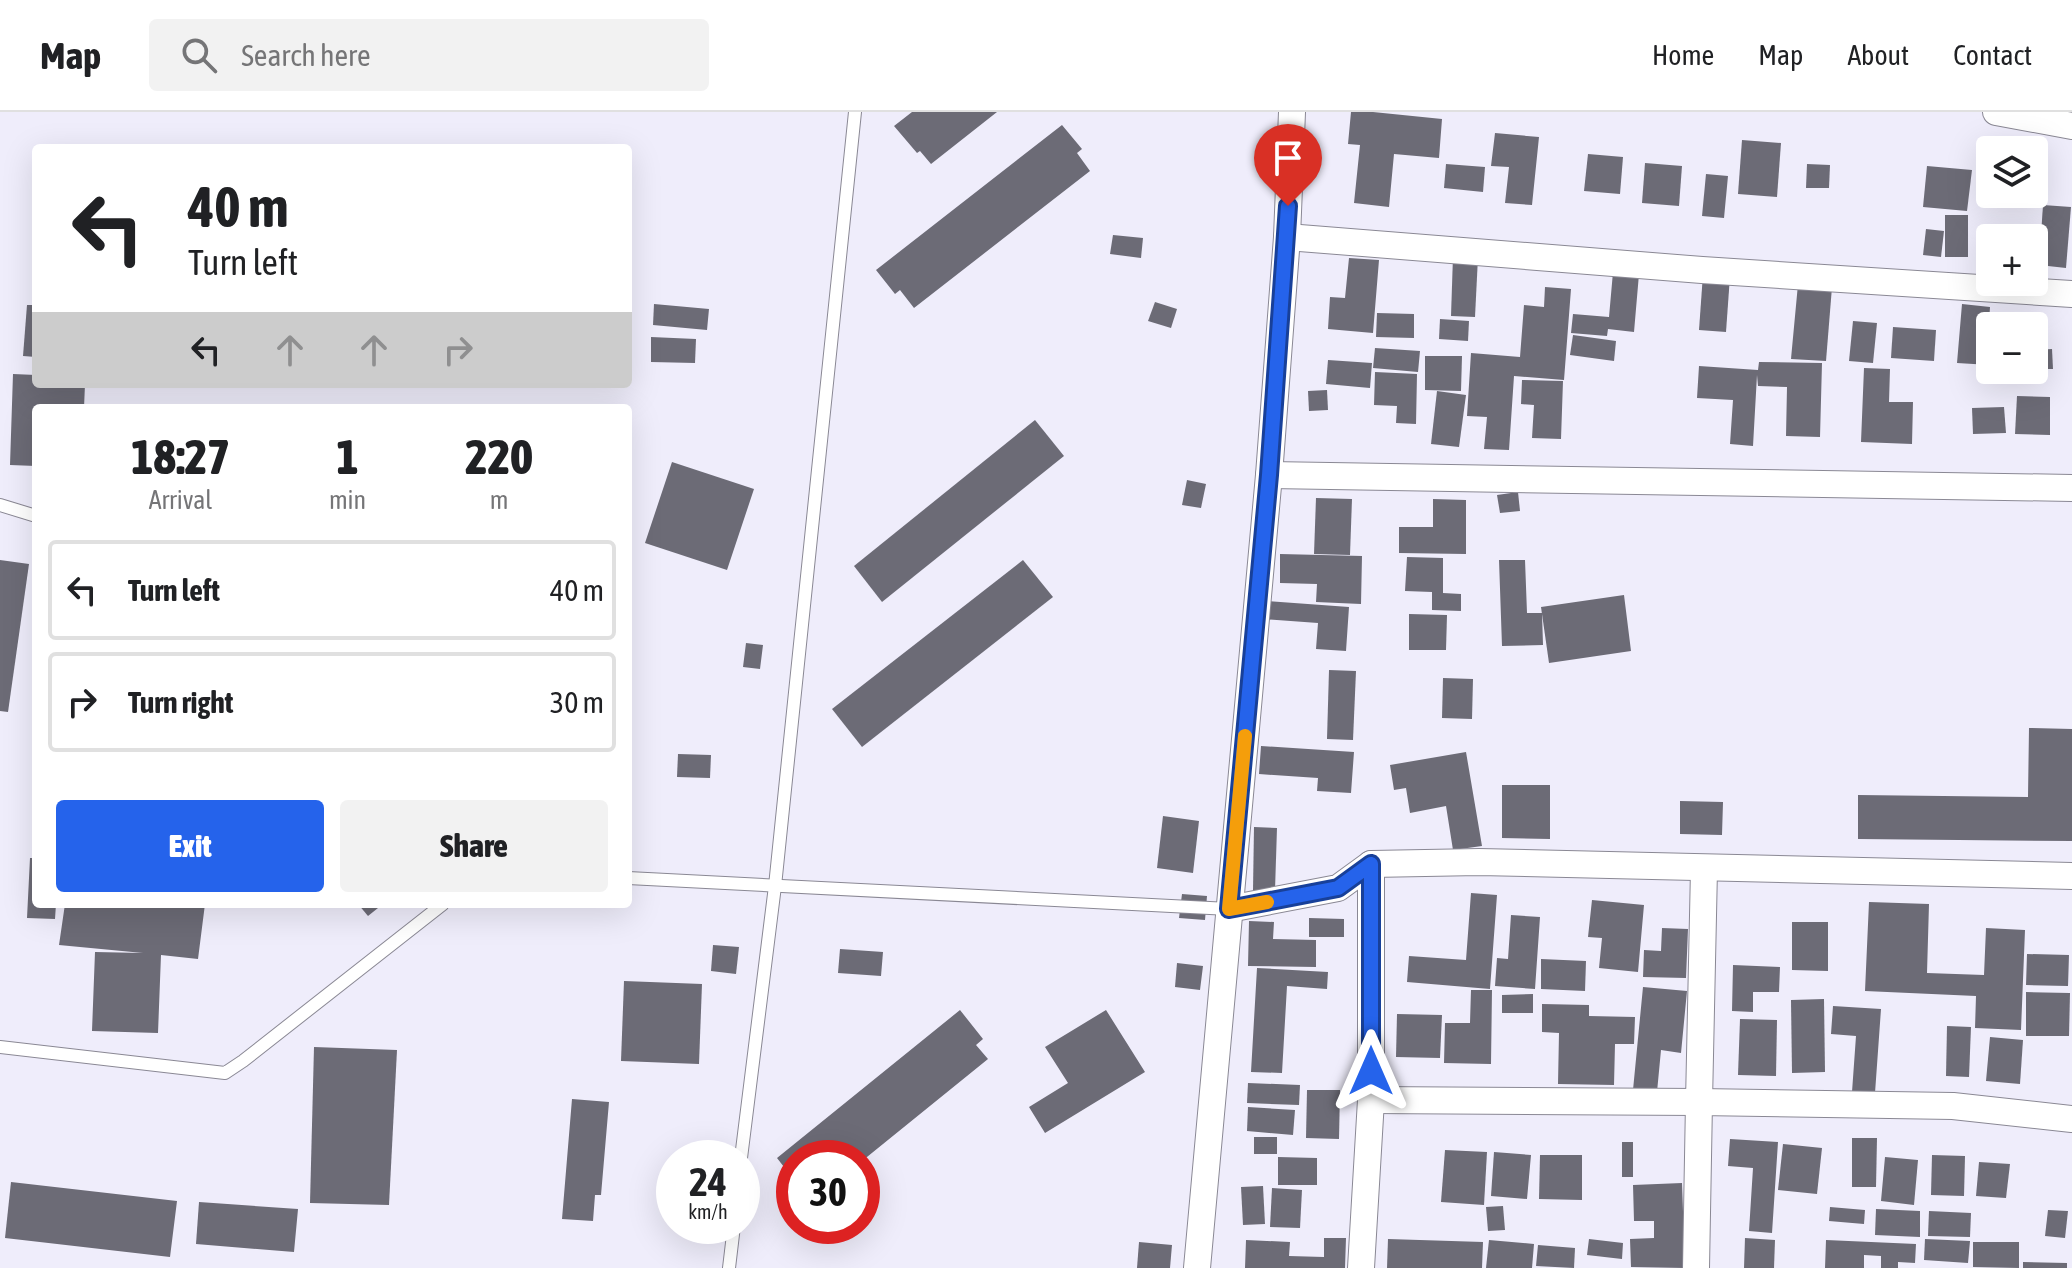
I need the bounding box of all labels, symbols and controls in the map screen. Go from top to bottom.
search box [149,19,709,91]
icon: search [177,33,221,77]
text: Map [40,34,101,77]
text: Search here [241,38,371,72]
text: Home [1652,39,1714,71]
text: Map [1758,39,1803,71]
text: About [1847,39,1909,71]
text: Contact [1953,39,2032,71]
pin [1254,124,1322,206]
icon: arrive [1266,136,1310,180]
map controls [1976,136,2048,384]
button: layers [1976,136,2048,208]
text: 40 m [188,175,289,239]
icon: left [56,176,160,280]
button: + [1976,224,2048,296]
text: Turn left [188,241,298,283]
button: − [1976,312,2048,384]
icon: left [184,328,228,372]
icon: ahead [268,328,312,372]
icon: ahead [352,328,396,372]
icon: right [436,328,480,372]
text: 18:27 [131,429,230,484]
text: 1 [336,429,359,484]
text: 220 [465,429,533,484]
text: Arrival [149,485,212,515]
text: min [329,485,366,515]
text: m [490,485,508,515]
icon: left [60,568,104,612]
text: Turn left [128,573,220,607]
text: 40 m [550,573,604,607]
icon: right [60,680,104,724]
text: Turn right [128,685,234,719]
text: 30 m [550,685,604,719]
button: Exit [56,800,324,892]
button: Share [340,800,608,892]
position arrow [1329,1029,1413,1113]
speed limit sign: 30 [776,1140,880,1244]
text: 24 [689,1159,727,1204]
text: km/h [688,1200,728,1223]

